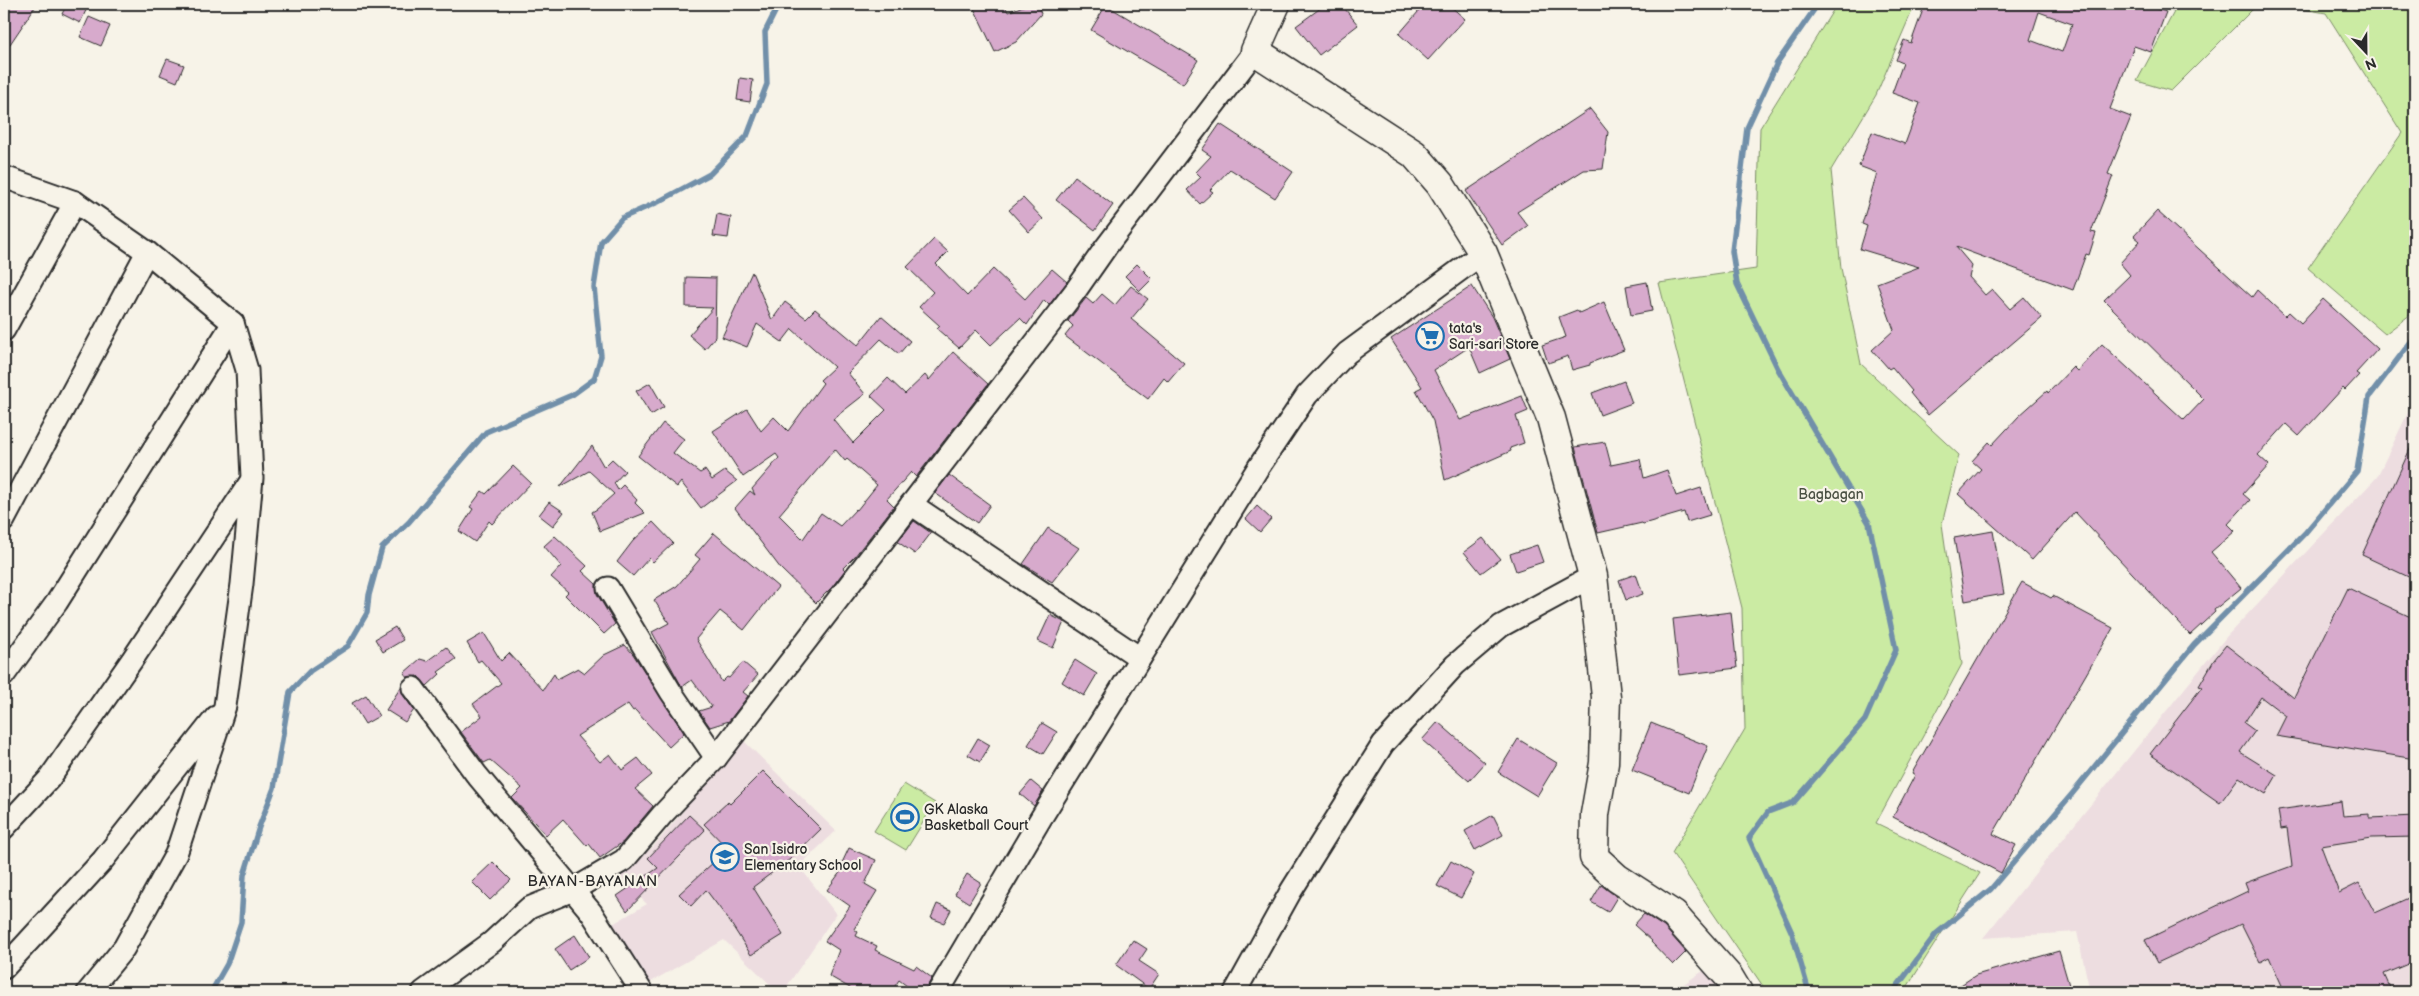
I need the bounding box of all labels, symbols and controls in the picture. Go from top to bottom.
north arrow [2342,28,2392,78]
text: N [2363,54,2379,73]
place label: tata's Sari-sari Store [1449,320,1539,353]
supermarket icon: tata's Sari-sari Store [1415,321,1445,351]
park label: Bagbagan [1798,486,1864,503]
place label: GK Alaska Basketball Court [924,801,1029,834]
sports icon: GK Alaska Basketball Court [890,802,920,832]
place label: San Isidro Elementary School [744,841,862,874]
school or university icon: San Isidro Elementary School [710,842,740,872]
district label: BAYAN-BAYANAN [528,872,658,891]

